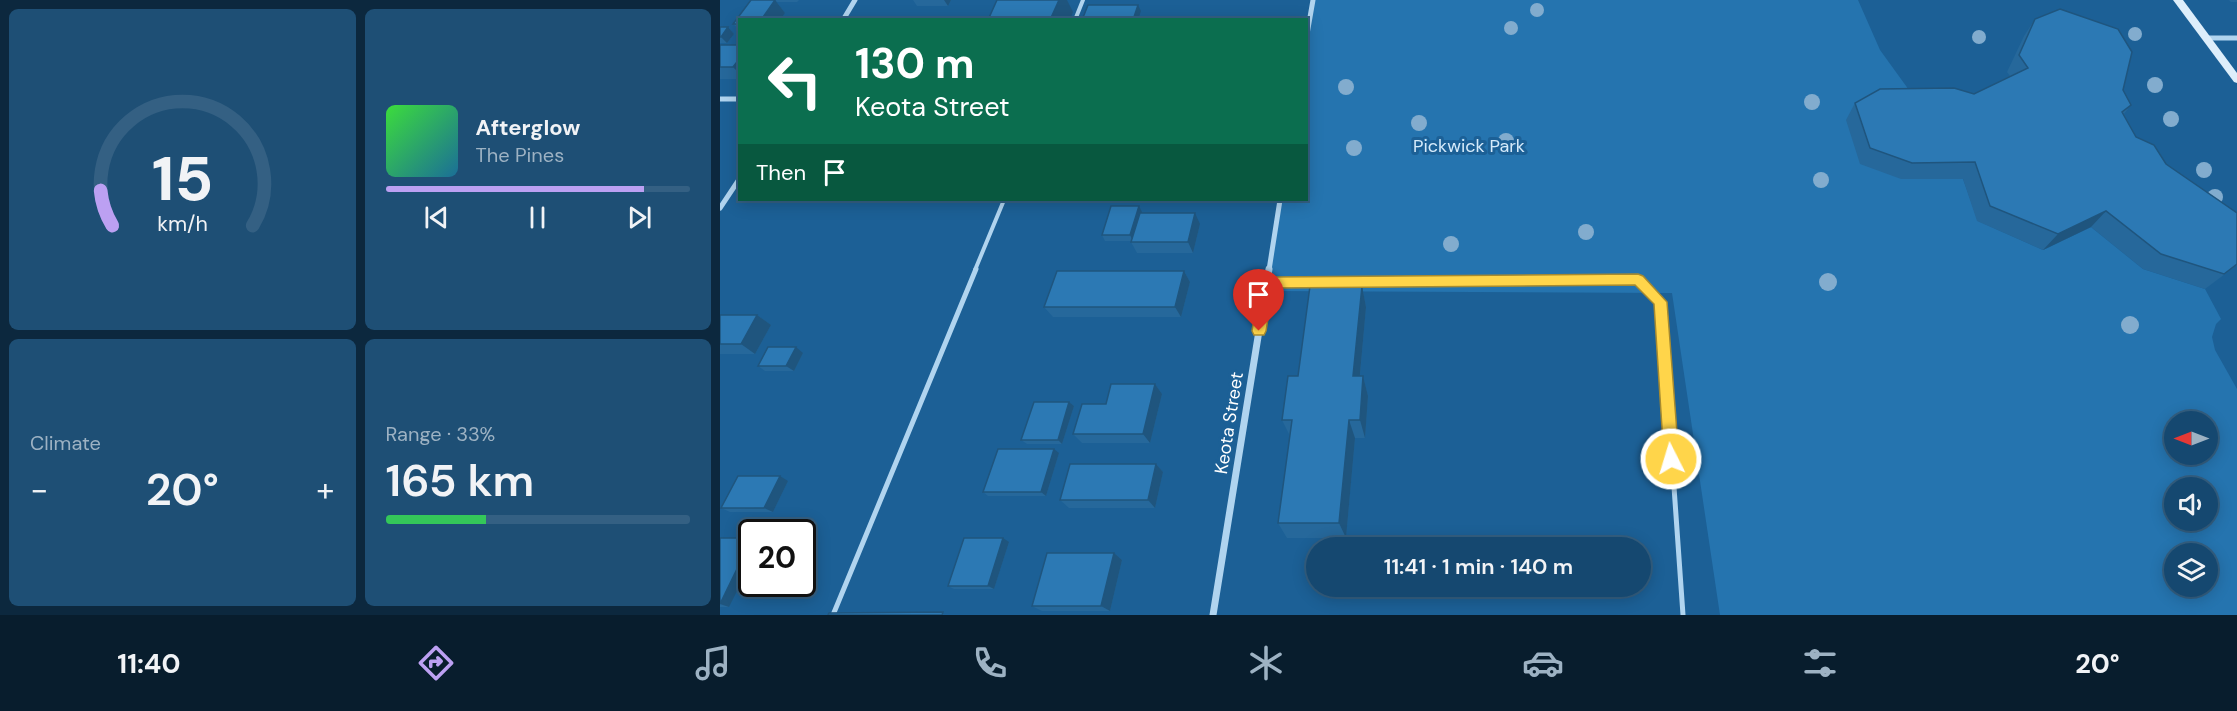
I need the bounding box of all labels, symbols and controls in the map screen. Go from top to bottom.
text: 130 m [855,36,975,91]
icon: left [756,42,834,120]
text: Keota Street [855,89,1010,124]
text: Afterglow [476,113,580,142]
park label: Pickwick Park [1413,134,1525,158]
text: 15 [151,139,213,220]
text: The Pines [476,142,564,168]
icon: arrive [818,156,851,189]
text: Then [756,158,806,187]
icon: previous [420,201,453,234]
icon: pause [521,201,554,234]
icon: next [623,201,656,234]
text: km/h [157,211,208,239]
pin [1233,269,1284,331]
icon: arrive [1242,278,1275,311]
street label: Keota Street [1209,370,1249,476]
north arrow [2164,411,2218,465]
map controls [2164,411,2218,597]
text: Range · 33% [386,421,495,447]
position arrow [1639,427,1703,491]
text: Climate [30,430,101,456]
text: 165 km [386,451,534,510]
text: 20° [146,460,219,519]
text: − [30,468,48,511]
text: + [316,468,335,511]
button: sound [2164,477,2218,531]
speed limit sign: 20 [738,519,816,597]
button: layers [2164,543,2218,597]
text: 11:41 · 1 min · 140 m [1384,552,1573,581]
icon: directions [415,642,457,684]
icon: music [692,642,734,684]
icon: phone [969,642,1011,684]
icon: climate [1245,642,1287,684]
icon: car [1522,642,1564,684]
icon: filters [1799,642,1841,684]
text: 11:40 [117,646,180,681]
text: 20° [2075,646,2120,681]

